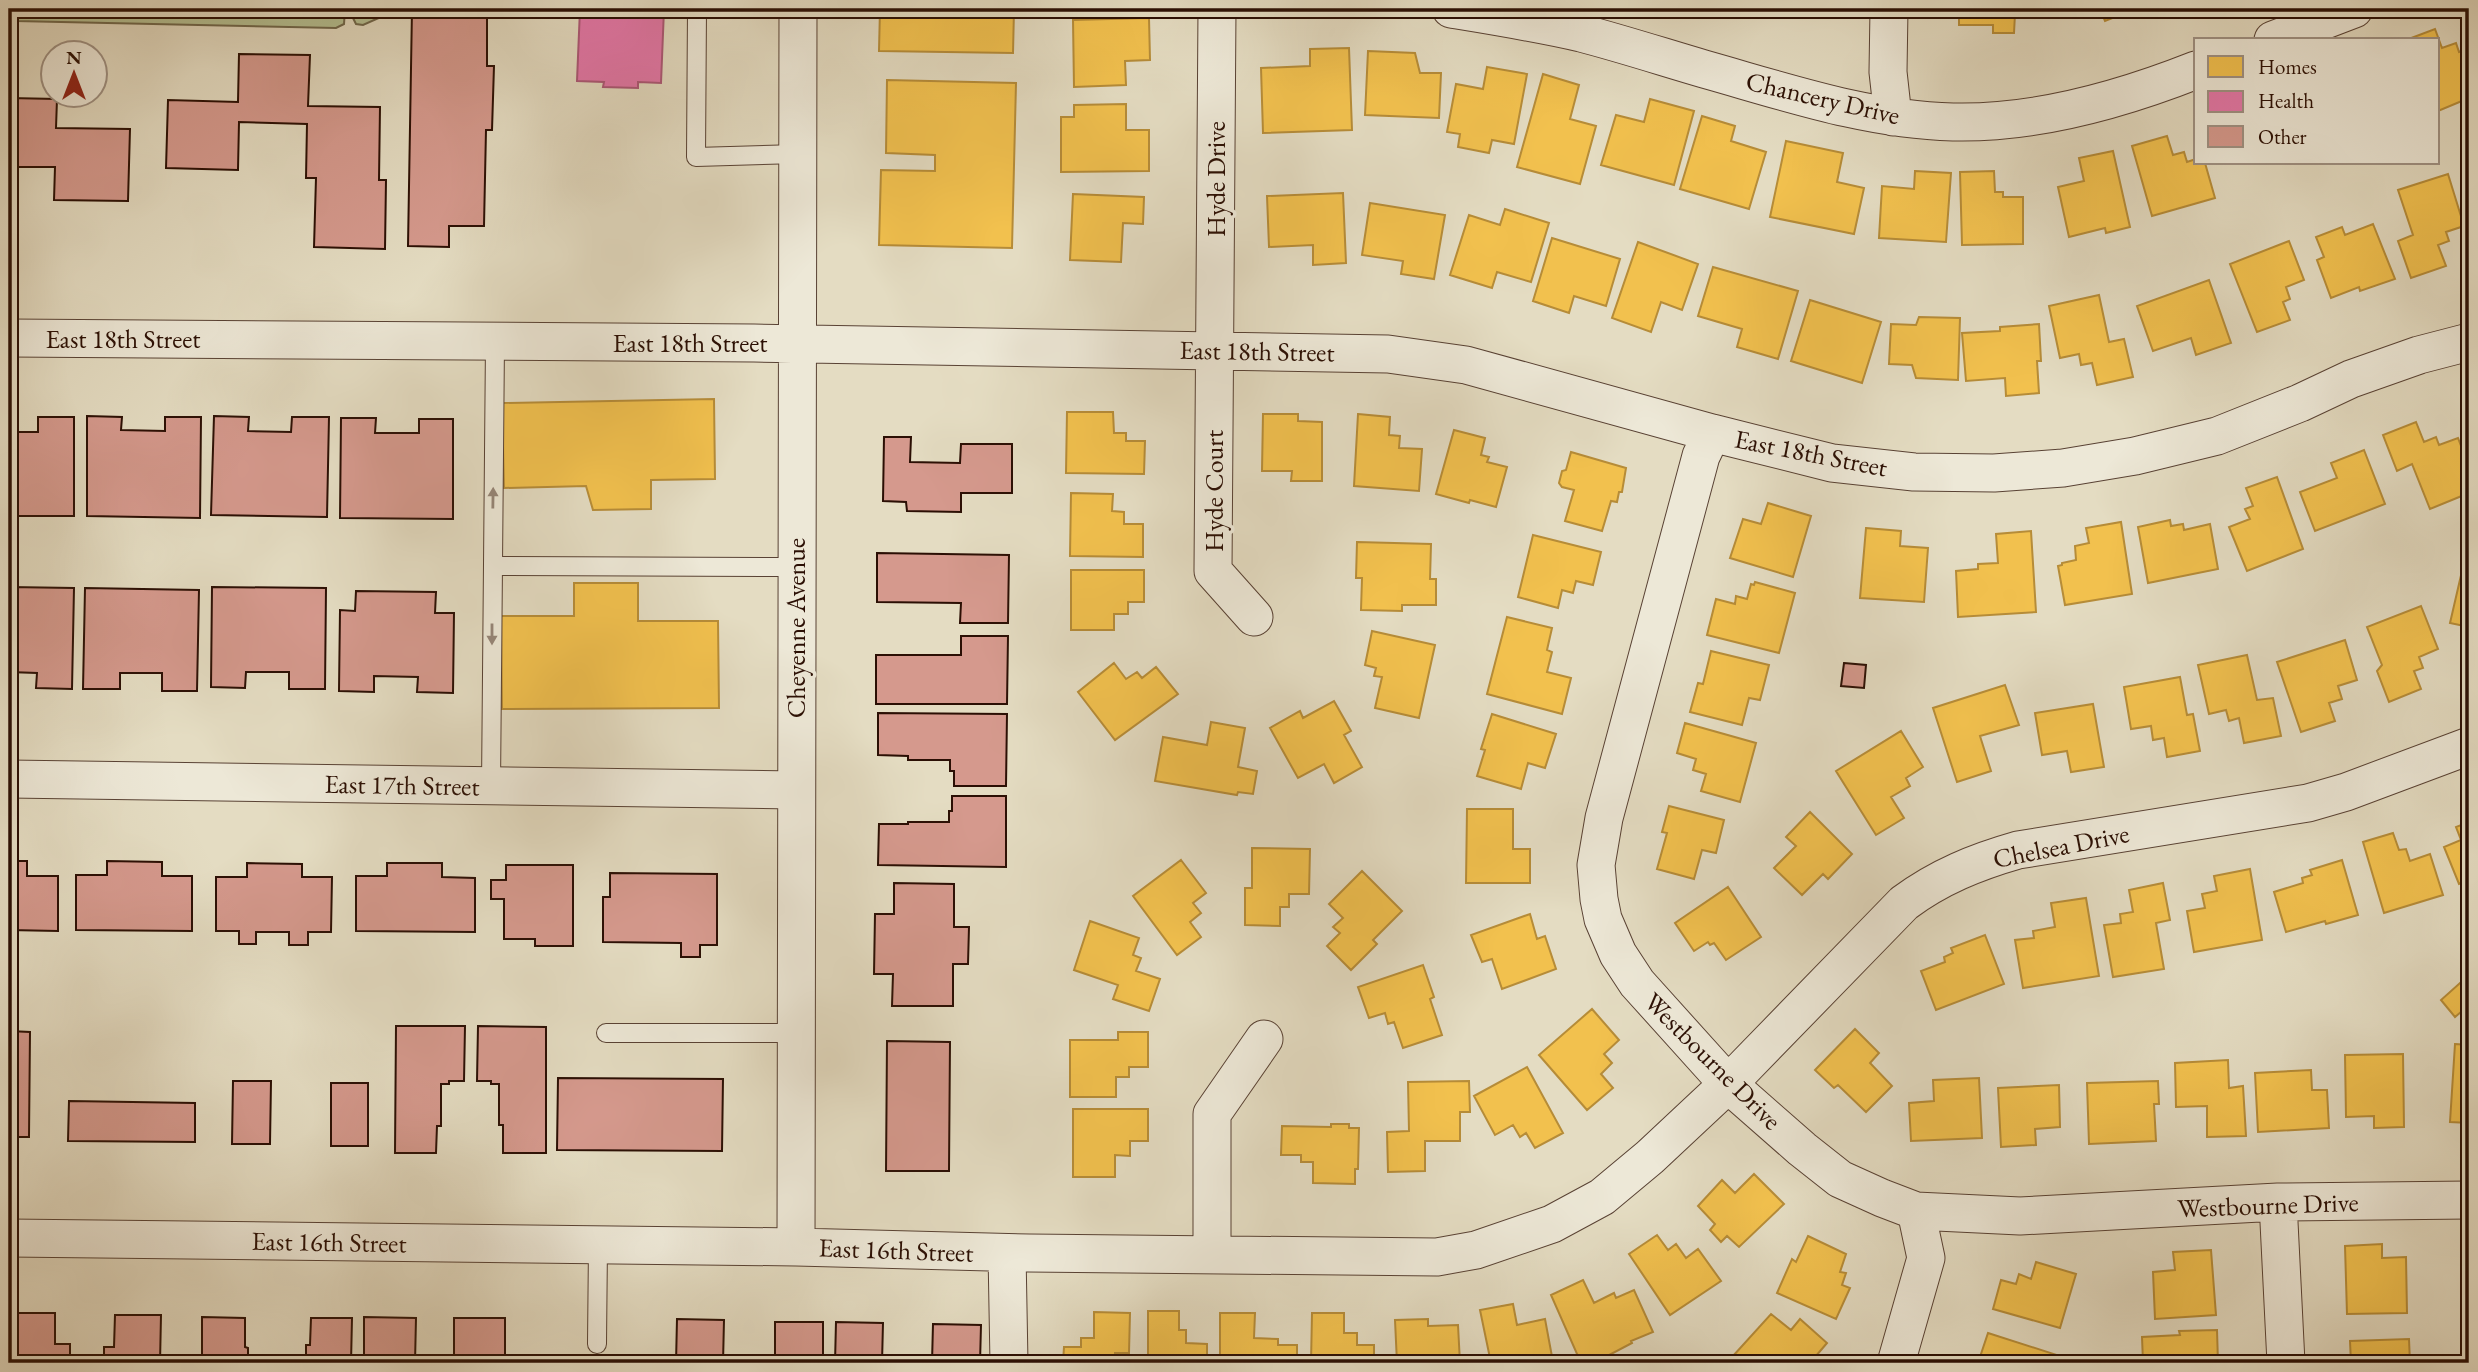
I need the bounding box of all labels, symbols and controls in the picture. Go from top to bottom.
north arrow [38,38,108,108]
legend [2194,38,2440,164]
text: N [66,45,82,70]
text: Homes [2258,53,2317,80]
street label: Chancery Drive [1743,64,1903,132]
text: Health [2258,87,2314,114]
street label: Hyde Drive [1199,121,1233,237]
text: Other [2258,123,2307,150]
street label: East 18th Street [46,322,201,356]
street label: East 18th Street [613,326,768,360]
street label: East 18th Street [1179,333,1335,369]
street label: East 18th Street [1732,422,1890,484]
street label: Hyde Court [1197,430,1231,552]
one-way arrow [487,486,499,508]
street label: Cheyenne Avenue [779,538,813,718]
one-way arrow [486,623,498,645]
street label: East 17th Street [324,767,480,803]
street label: Chelsea Drive [1990,816,2132,876]
street label: Westbourne Drive [1637,985,1789,1137]
street label: Westbourne Drive [2177,1185,2359,1225]
street label: East 16th Street [251,1224,407,1260]
street label: East 16th Street [818,1230,974,1270]

